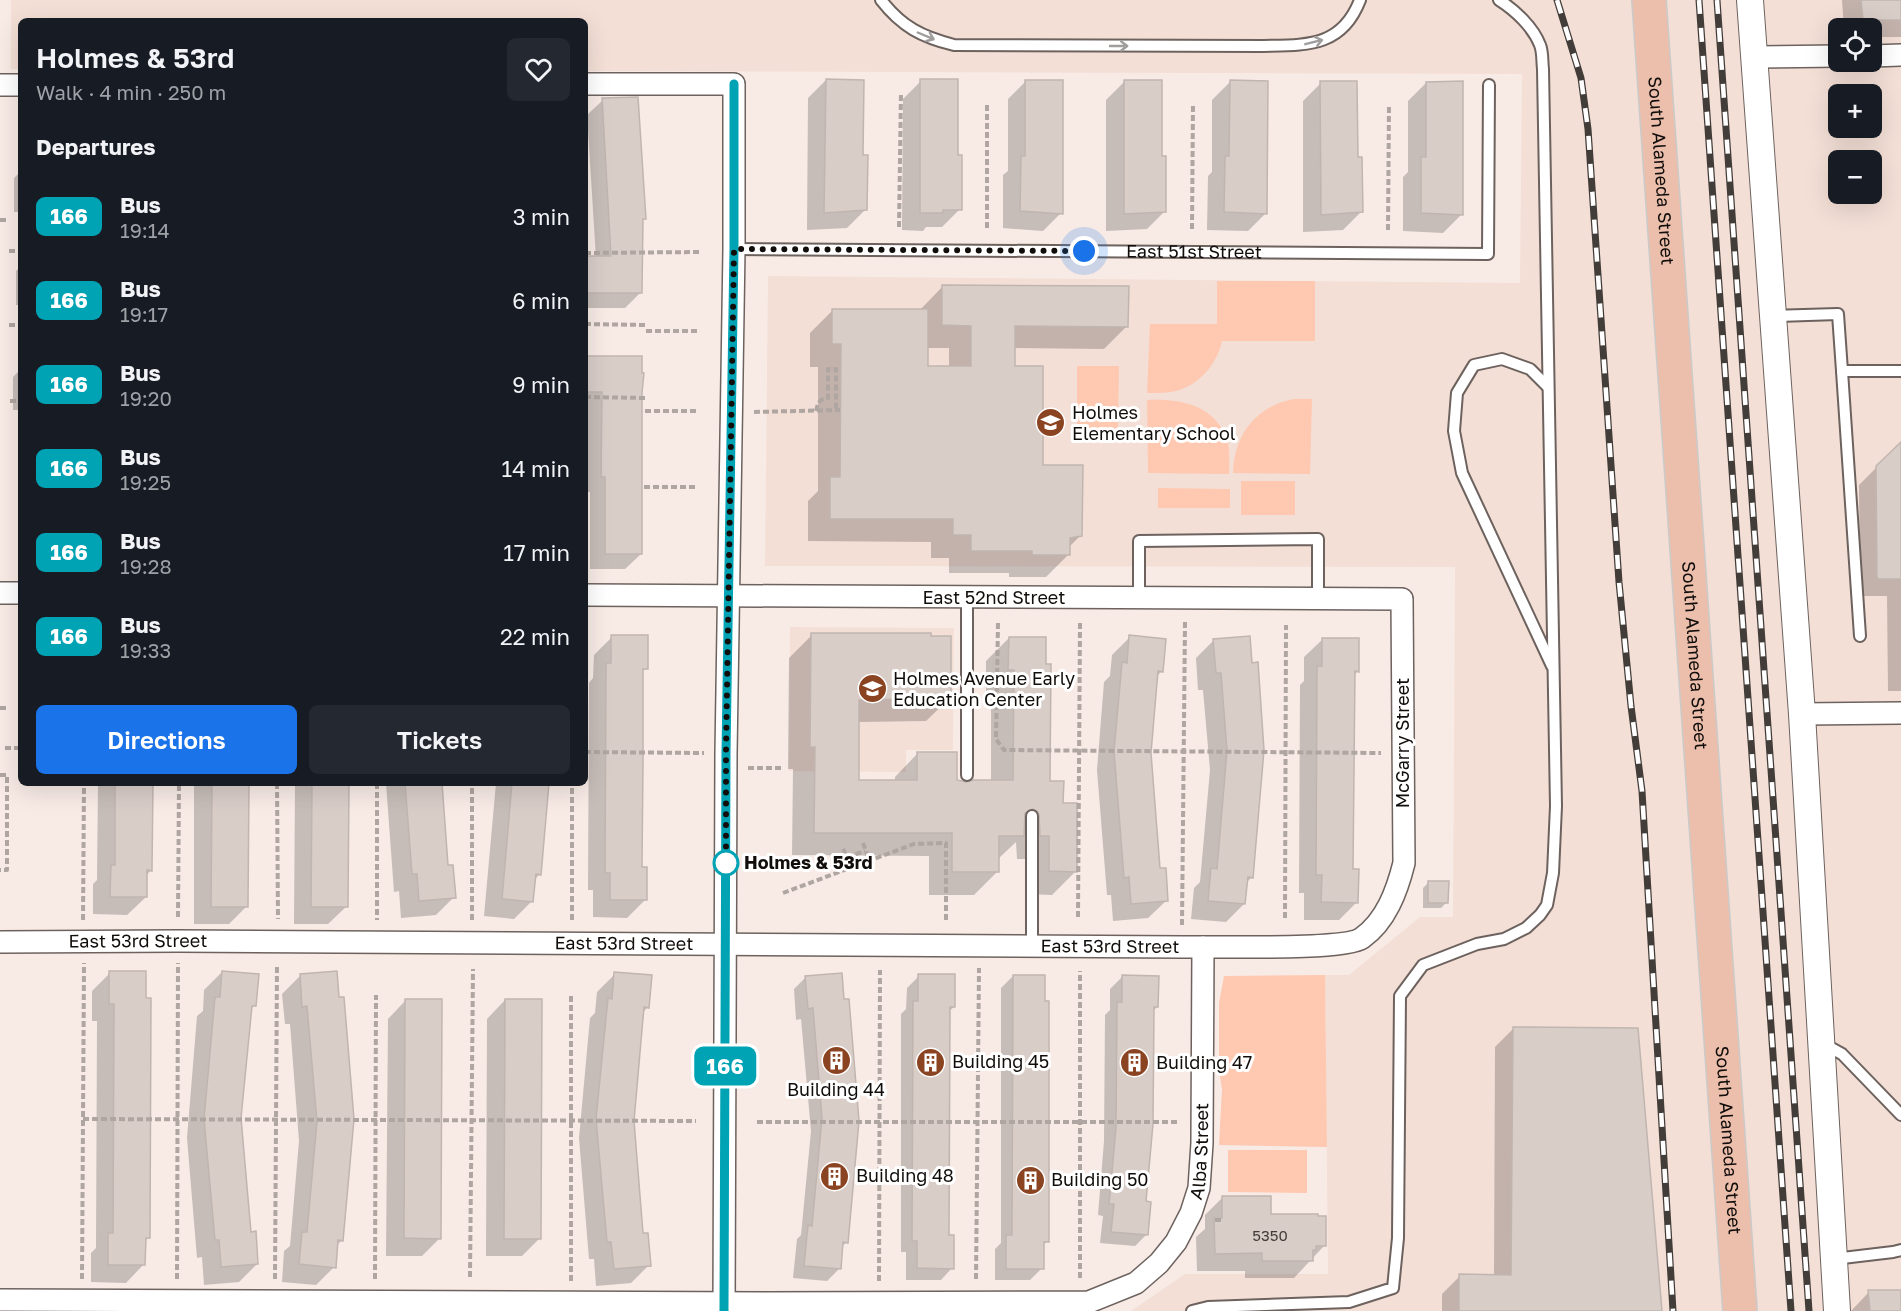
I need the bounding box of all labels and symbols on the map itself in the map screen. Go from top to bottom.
one-way arrow [916,31,934,43]
one-way arrow [1304,36,1323,48]
one-way arrow [1109,40,1129,52]
street label: South Alameda Street [1644,75,1679,266]
your location [1069,236,1099,266]
street label: East 51st Street [1126,240,1262,263]
place label: Holmes Elementary School [1072,401,1236,444]
school or university icon: Holmes Elementary School [1035,407,1067,439]
street label: South Alameda Street [1678,560,1713,750]
street label: East 52nd Street [922,586,1066,608]
place label: Holmes Avenue Early Education Center [893,667,1075,710]
school or university icon: Holmes Avenue Early Education Center [856,673,888,705]
street label: McGarry Street [1391,678,1413,808]
marker: Holmes & 53rd [713,850,739,876]
place label: Holmes & 53rd [744,851,873,873]
street label: East 53rd Street [68,929,208,952]
street label: East 53rd Street [554,931,694,954]
street label: East 53rd Street [1040,934,1180,957]
building icon: Building 44 [820,1045,852,1077]
street label: South Alameda Street [1712,1045,1747,1235]
line badge: 166 [690,1046,760,1086]
building icon: Building 45 [915,1046,947,1078]
building icon: Building 47 [1119,1047,1151,1079]
place label: Building 45 [952,1050,1049,1072]
place label: Building 47 [1156,1051,1252,1073]
place label: Building 44 [787,1078,885,1100]
street label: Alba Street [1184,1103,1212,1202]
building icon: Building 48 [819,1160,851,1192]
place label: Building 48 [856,1164,954,1186]
building icon: Building 50 [1014,1164,1046,1196]
place label: Building 50 [1051,1168,1149,1190]
house number: 5350 [1252,1226,1288,1244]

